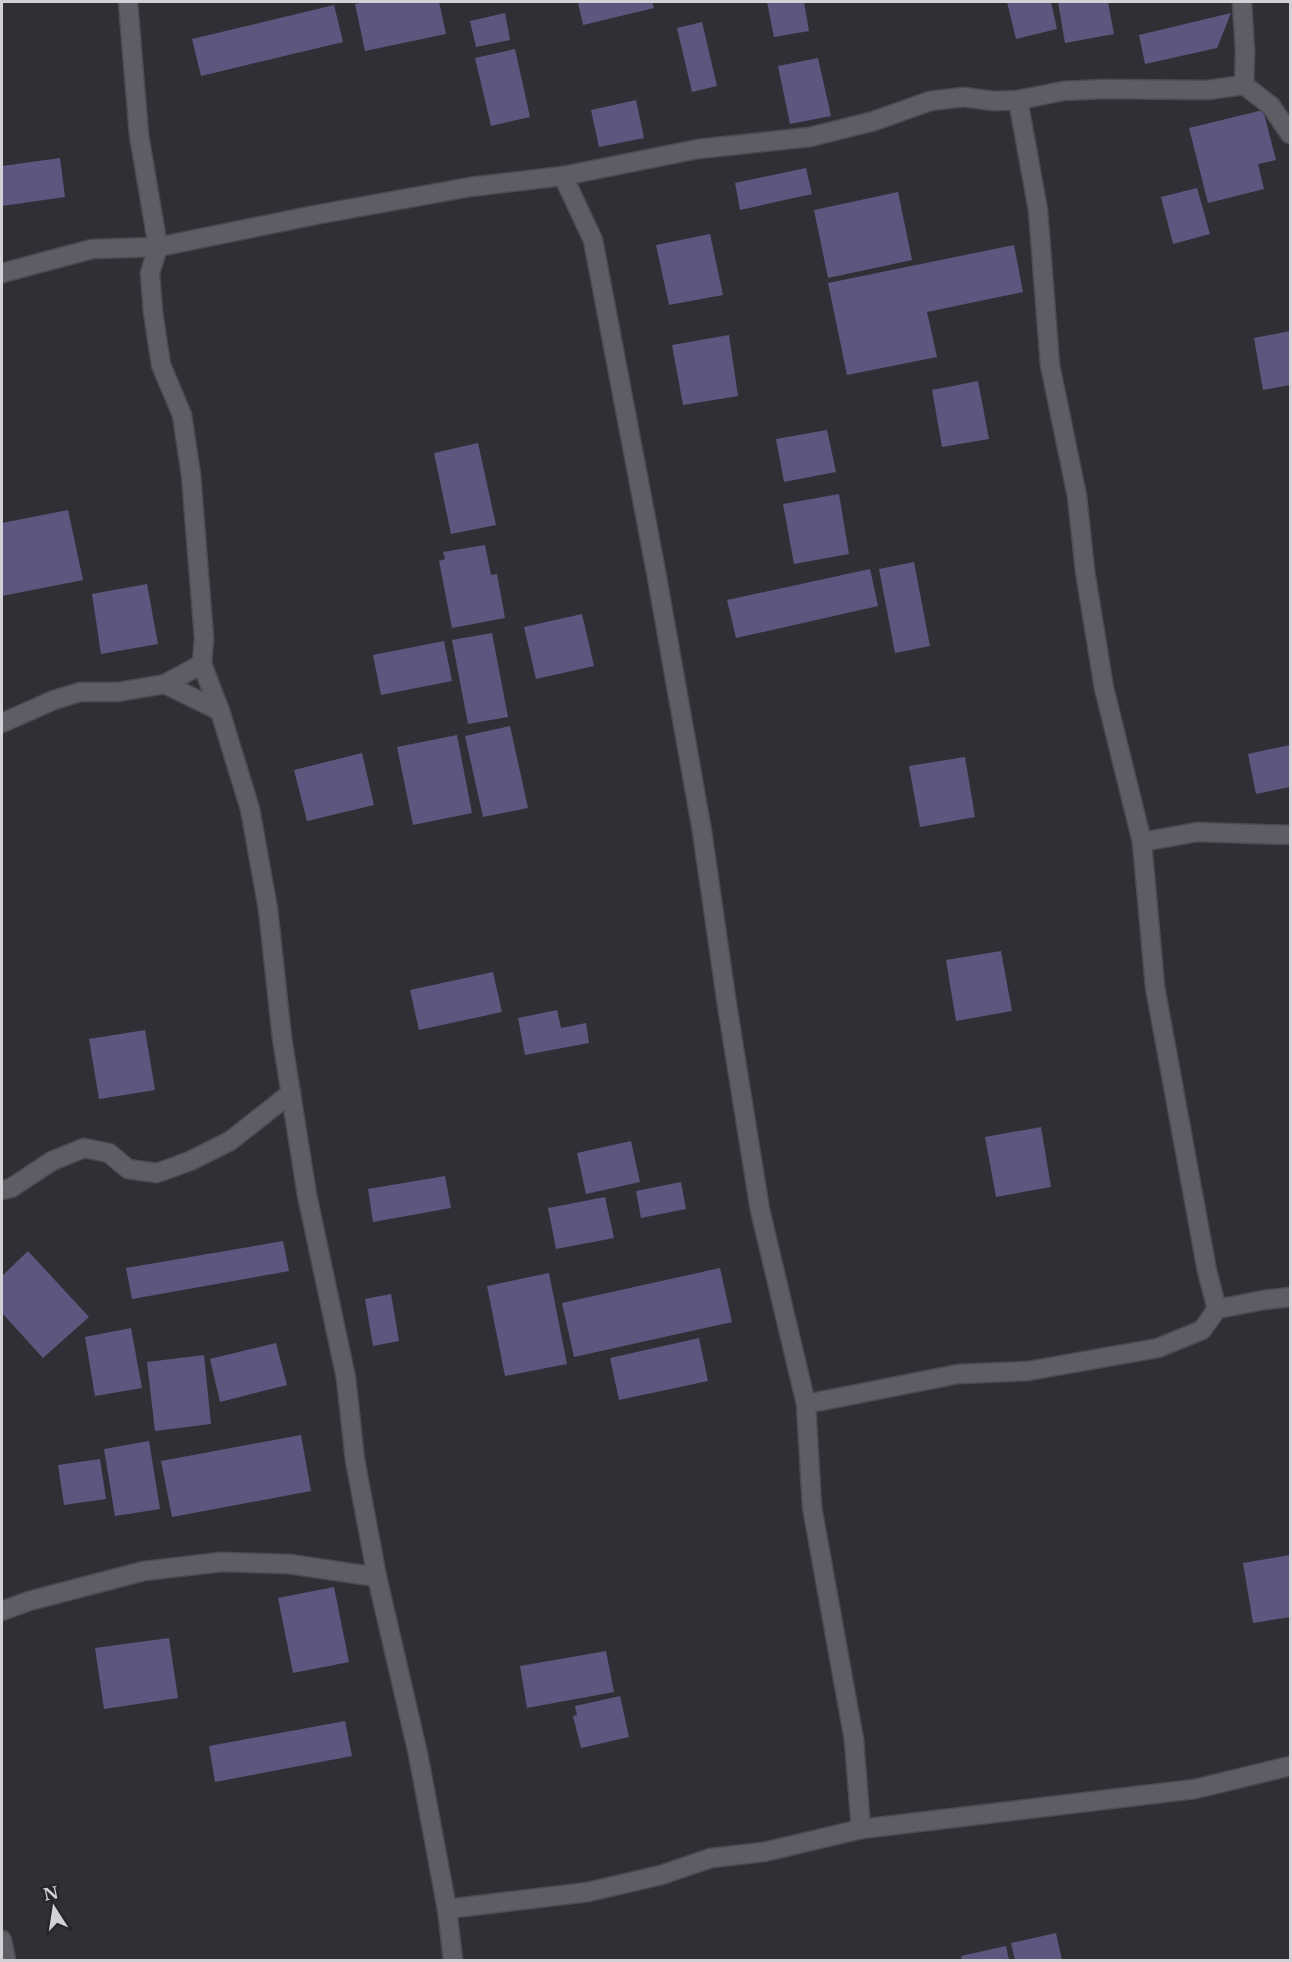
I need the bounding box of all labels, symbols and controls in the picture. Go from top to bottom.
north arrow [24,1878,84,1938]
text: N [41,1882,60,1905]

